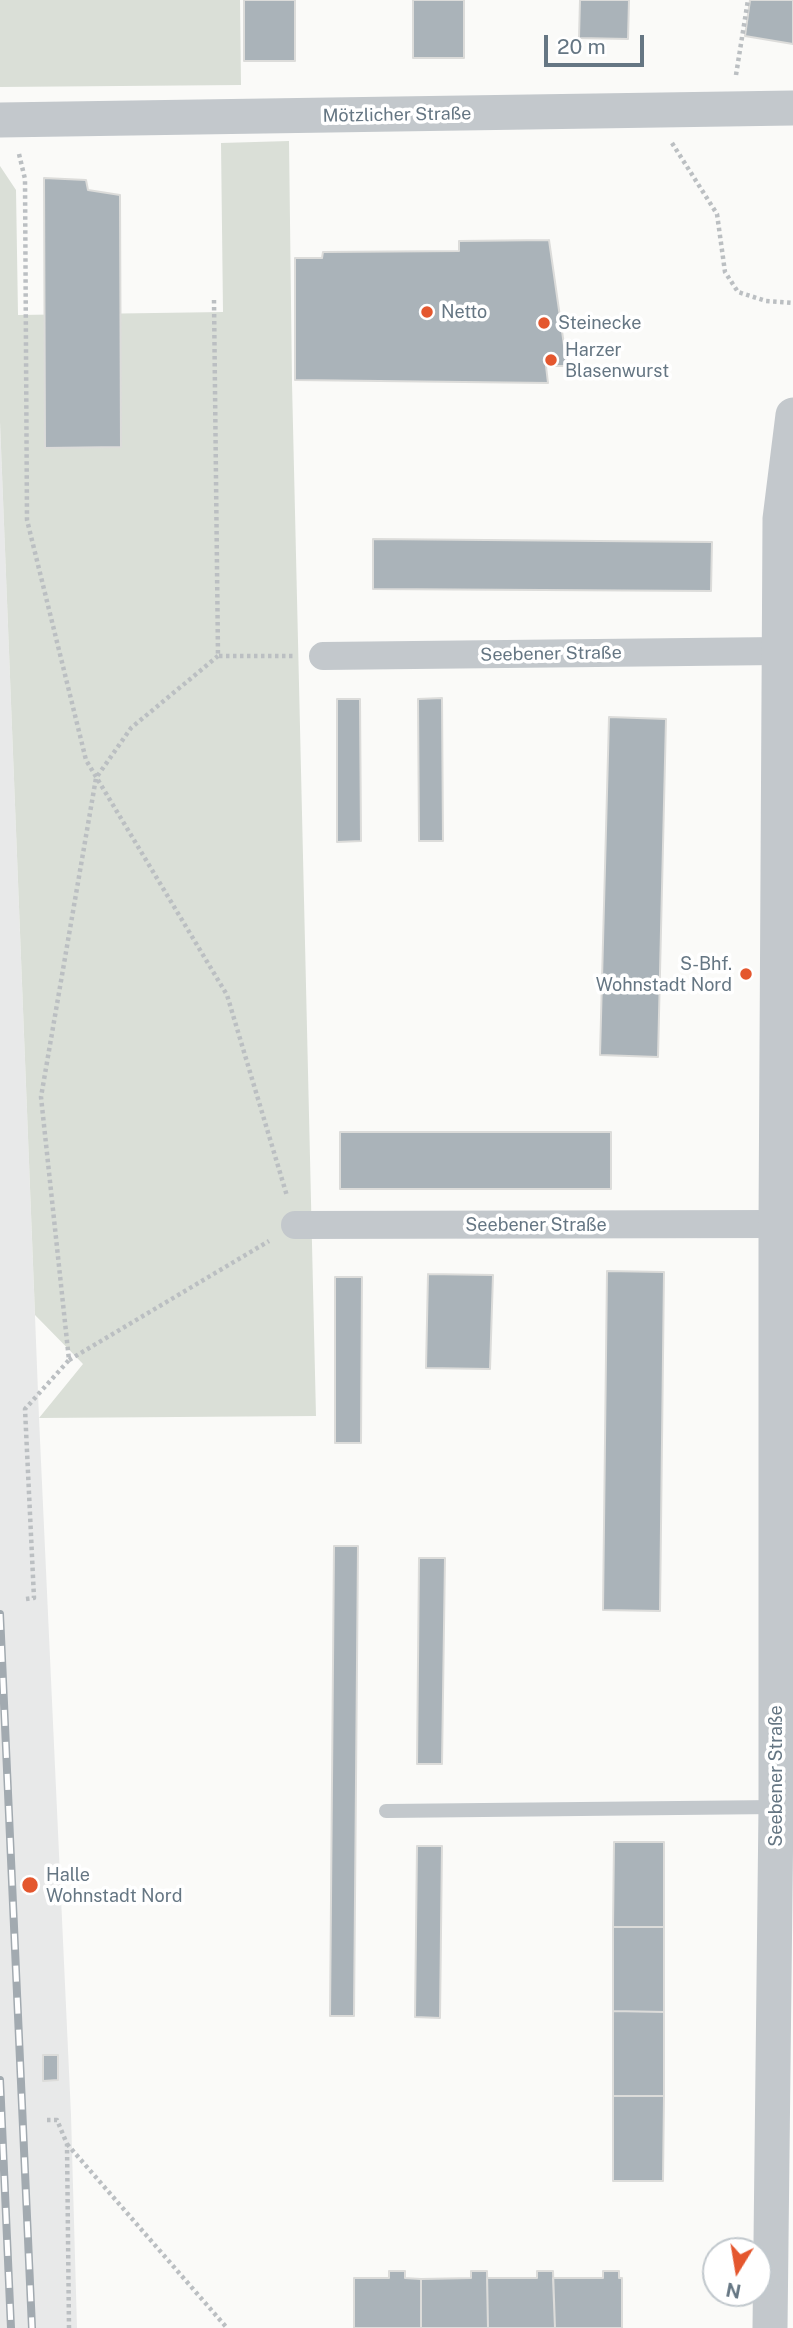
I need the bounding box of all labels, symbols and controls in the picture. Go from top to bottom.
scale bar [548,21,648,65]
text: 20 m [557,34,606,59]
street label: Mötzlicher Straße [322,103,472,127]
place label: Netto [441,301,487,323]
marker: Netto [419,304,435,320]
place label: Steinecke [558,312,641,334]
marker: Steinecke [536,315,552,331]
place label: Harzer Blasenwurst [565,339,669,382]
marker: Harzer Blasenwurst [543,352,559,368]
street label: Seebener Straße [480,642,622,666]
place label: S-Bhf. Wohnstadt Nord [596,953,732,996]
marker: S-Bhf. Wohnstadt Nord [738,966,754,982]
street label: Seebener Straße [465,1214,607,1236]
street label: Seebener Straße [765,1705,787,1847]
place label: Halle Wohnstadt Nord [46,1864,182,1906]
marker: Halle Wohnstadt Nord [20,1875,40,1895]
north arrow [702,2237,772,2307]
text: N [724,2278,743,2303]

